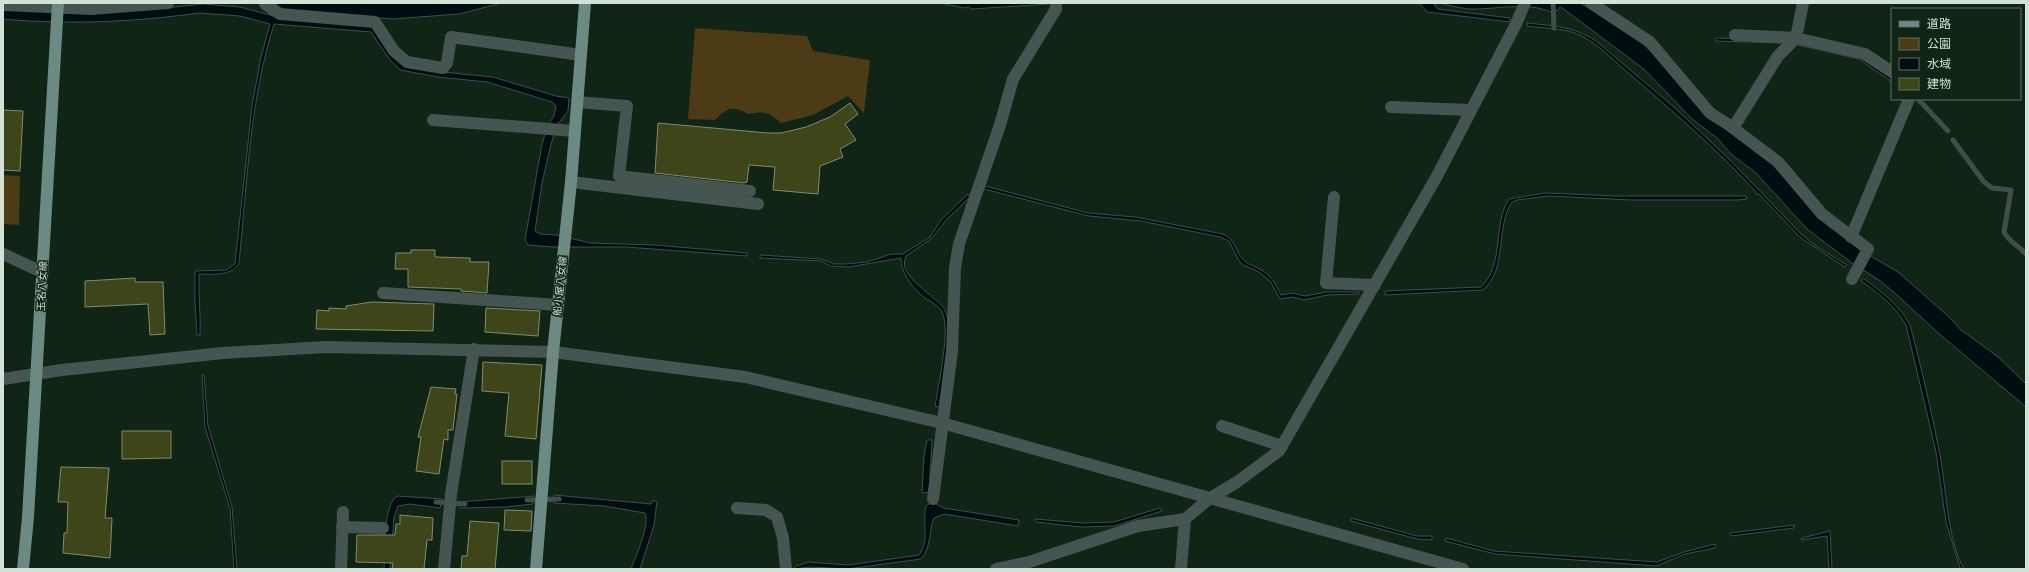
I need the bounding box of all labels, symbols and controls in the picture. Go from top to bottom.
legend [1891,8,2021,100]
text: 道路 [1927,17,1951,31]
text: 公園 [1927,37,1951,51]
text: 水域 [1927,57,1951,71]
text: 建物 [1927,77,1951,91]
street label: 船小屋八女線 [550,255,570,317]
street label: 玉名八女線 [34,261,50,311]

